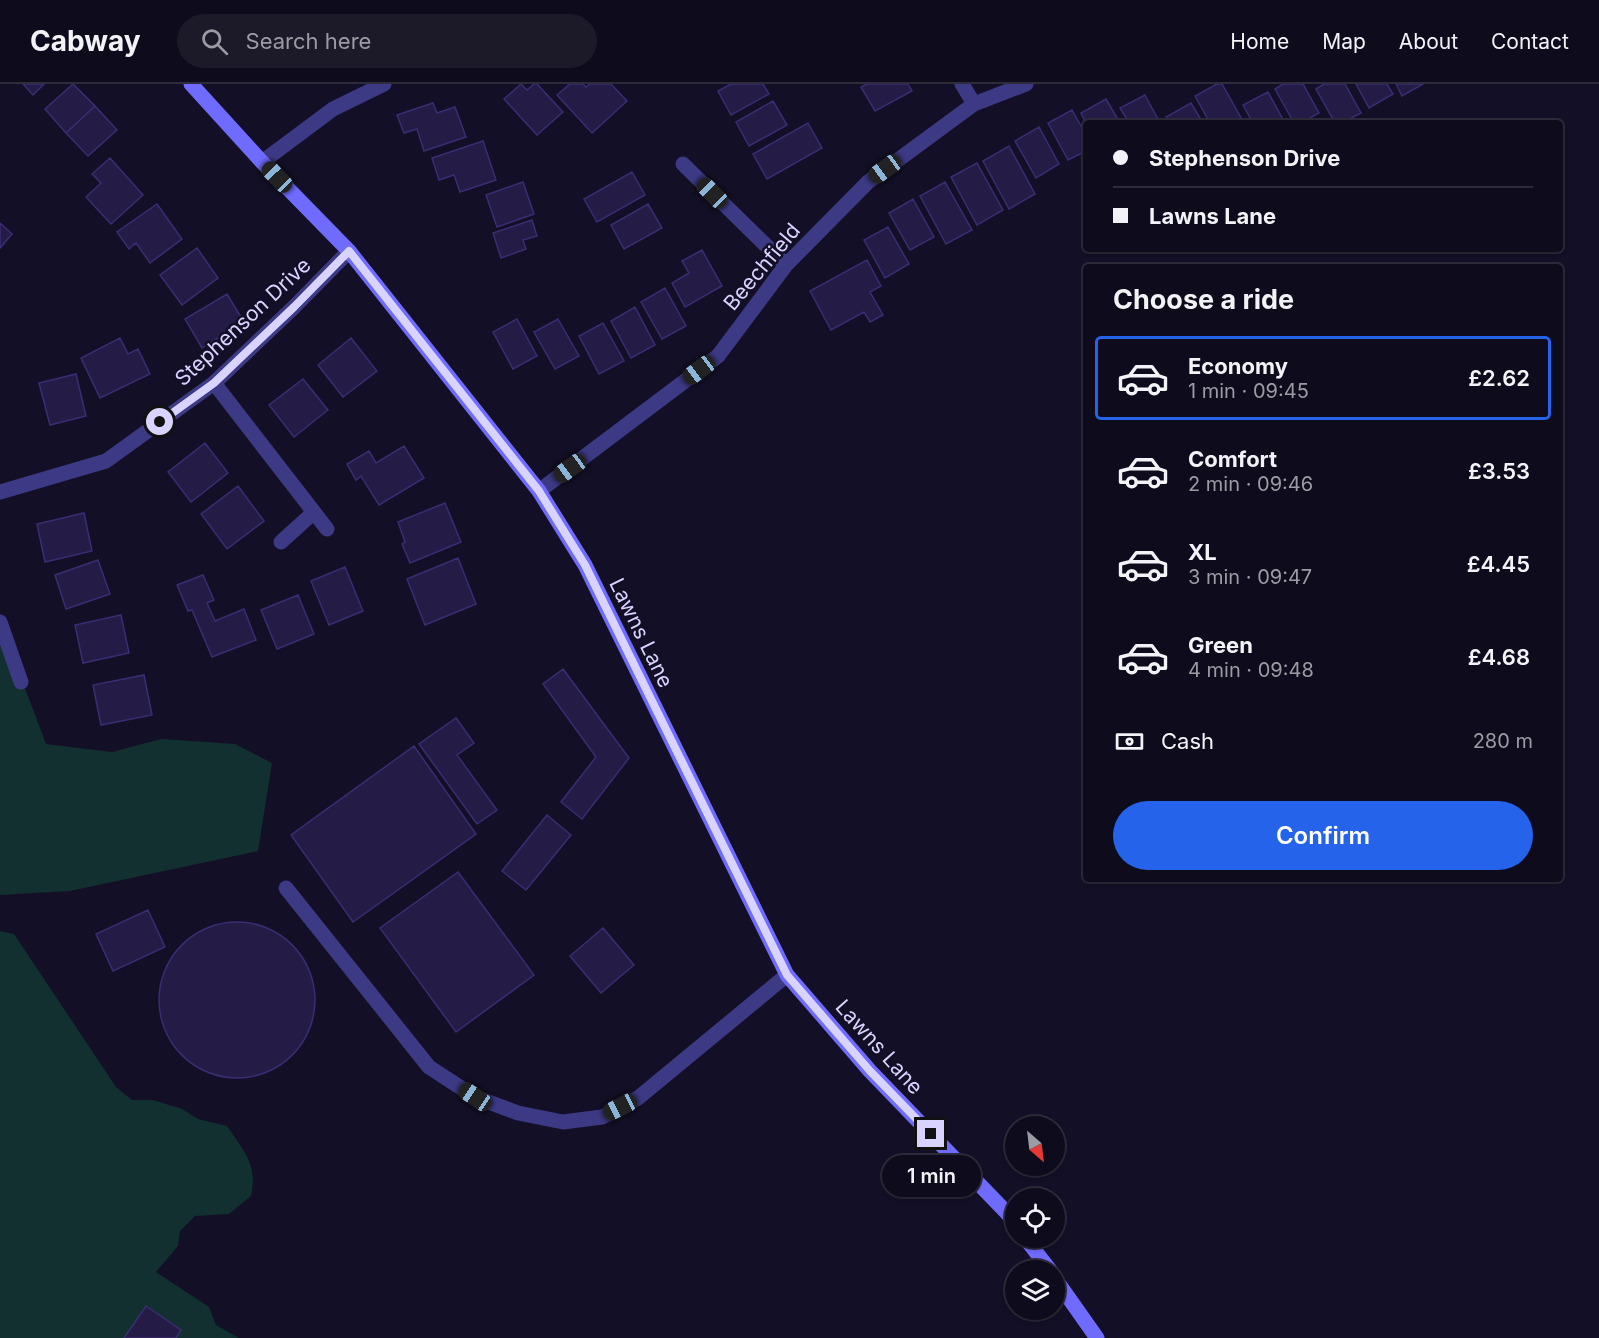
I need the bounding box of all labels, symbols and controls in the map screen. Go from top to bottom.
search box [177,14,597,68]
text: Cabway [30,24,141,58]
icon: search [198,25,231,58]
text: Search here [246,28,371,54]
text: Home [1230,29,1289,54]
text: Map [1322,29,1366,54]
text: About [1399,29,1458,54]
text: Contact [1491,29,1569,54]
text: Stephenson Drive [1149,145,1340,171]
car [865,151,905,187]
car [258,158,296,196]
car [693,174,731,212]
text: Lawns Lane [1149,203,1276,229]
street label: Beechfield [718,218,805,315]
street label: Stephenson Drive [170,252,316,391]
text: Choose a ride [1113,283,1294,316]
icon: car [1116,351,1170,405]
car [679,352,719,388]
text: Economy [1188,353,1288,379]
text: £2.62 [1468,365,1530,391]
text: 1 min · 09:45 [1188,379,1309,403]
route start [146,408,173,435]
icon: car [1116,444,1170,498]
text: Comfort [1188,446,1277,472]
car [550,450,590,486]
text: £3.53 [1468,458,1530,484]
text: 2 min · 09:46 [1188,472,1313,496]
icon: car [1116,537,1170,591]
text: XL [1188,539,1217,565]
text: £4.45 [1467,551,1530,577]
text: 3 min · 09:47 [1188,565,1312,589]
street label: Lawns Lane [604,574,679,692]
icon: car [1116,630,1170,684]
text: Green [1188,632,1253,658]
text: £4.68 [1468,644,1530,670]
text: 4 min · 09:48 [1188,658,1314,682]
icon: cash [1113,725,1146,758]
text: Cash [1161,728,1214,754]
text: 280 m [1473,729,1533,753]
button: Confirm [1113,801,1533,870]
street label: Lawns Lane [830,994,928,1099]
car [455,1079,495,1115]
car [600,1091,640,1123]
north arrow [1005,1116,1065,1176]
map controls [1005,1116,1065,1320]
route end [917,1120,944,1147]
callout: 1 min [882,1155,980,1197]
text: 1 min [907,1164,956,1188]
button: locate [1005,1188,1065,1248]
button: layers [1005,1260,1065,1320]

